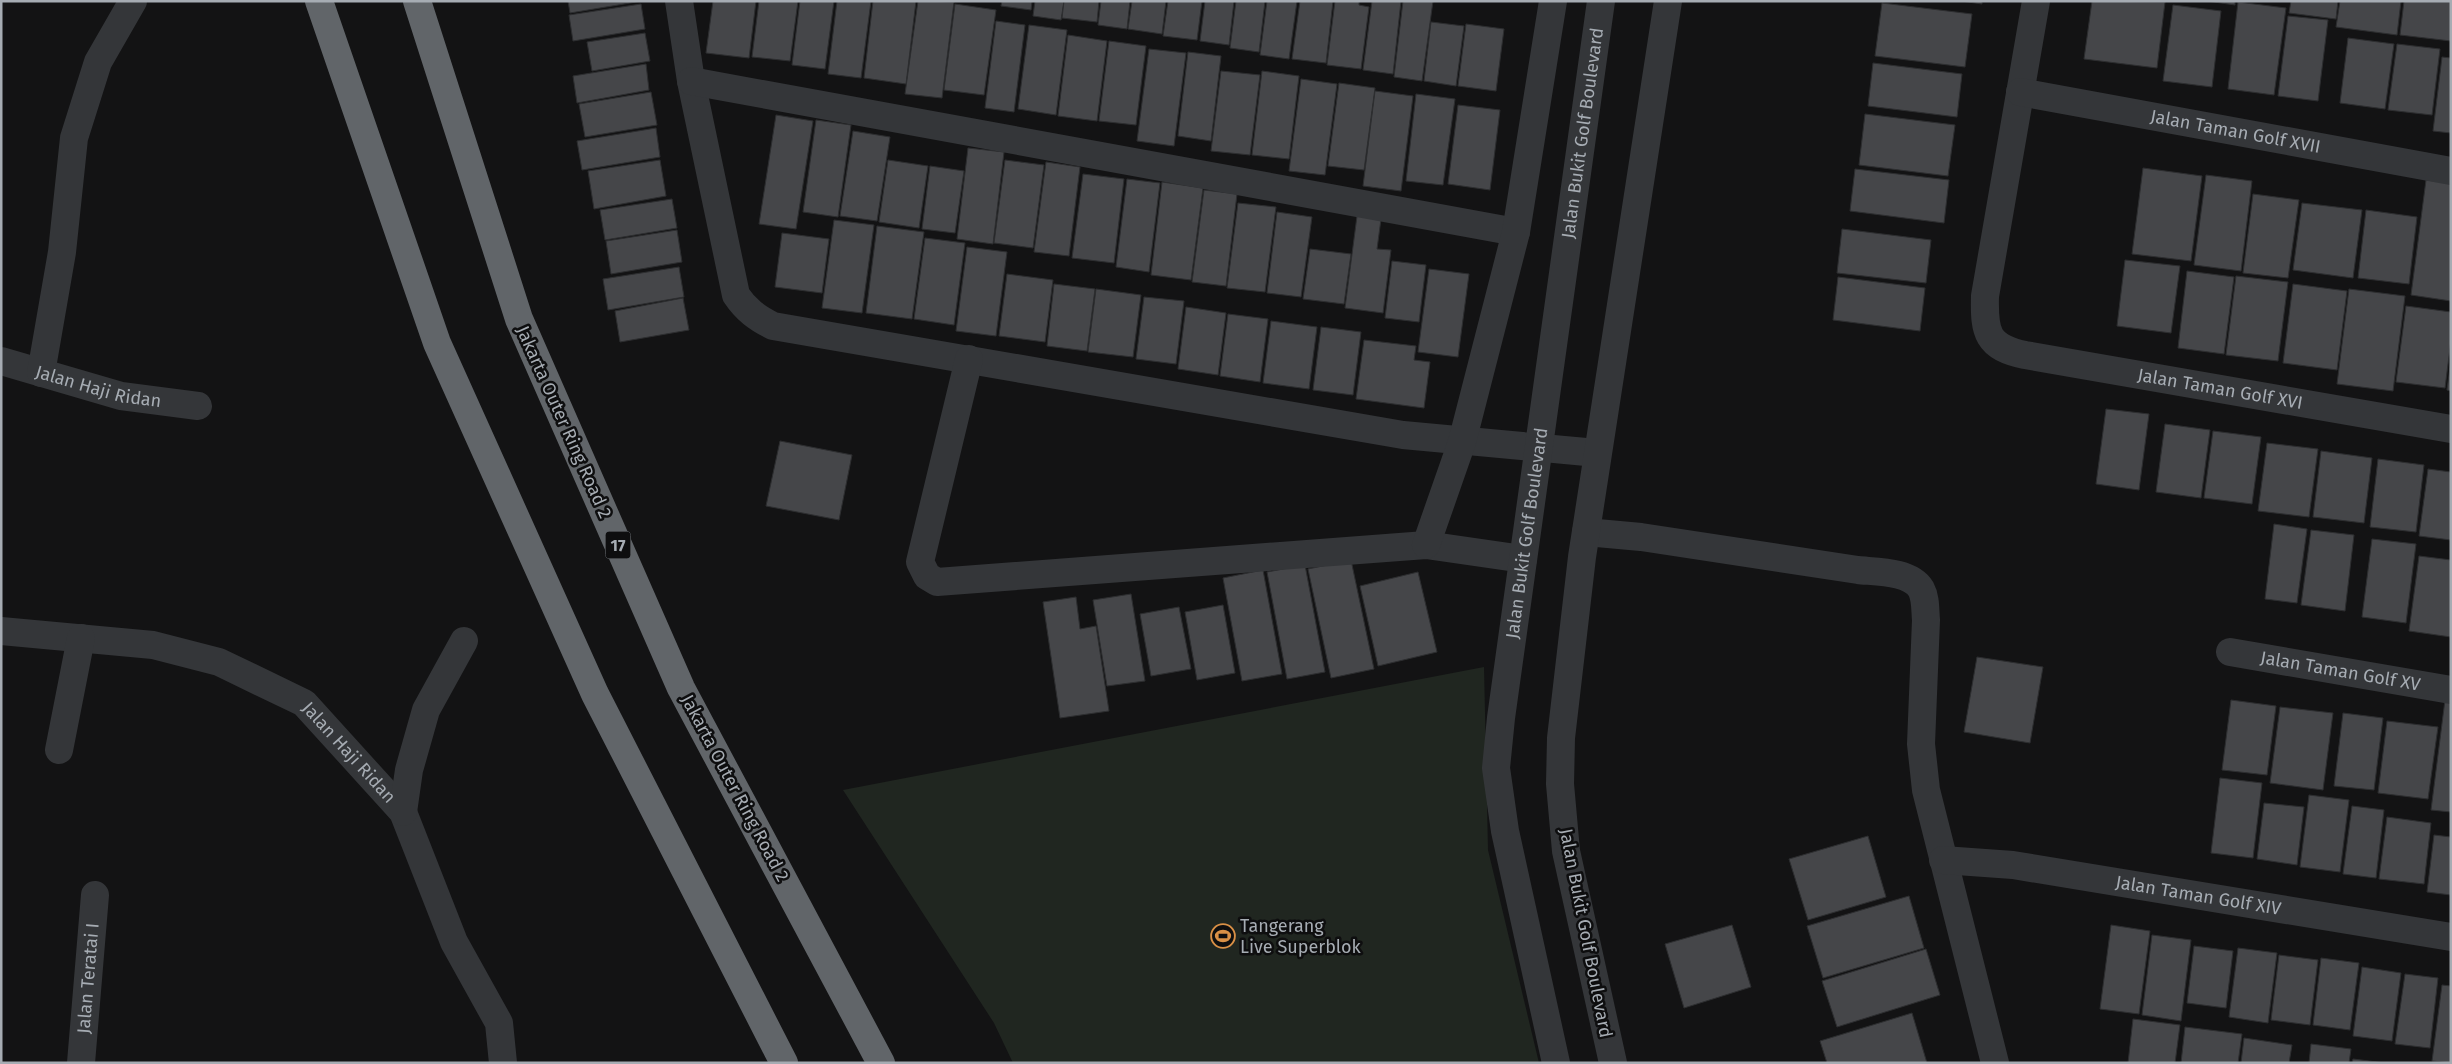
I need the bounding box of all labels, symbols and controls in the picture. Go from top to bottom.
street label: Jalan Bukit Golf Boulevard [1557,26,1608,240]
street label: Jalan Taman Golf XVII [2149,105,2322,158]
street label: Jakarta Outer Ring Road 2 [512,322,616,522]
street label: Jalan Haji Ridan [33,361,163,412]
street label: Jalan Taman Golf XVI [2136,364,2304,414]
street label: Jalan Bukit Golf Boulevard [1501,426,1552,640]
road number: 17 [606,532,630,558]
street label: Jalan Taman Golf XV [2259,646,2422,696]
street label: Jakarta Outer Ring Road 2 [676,691,794,885]
street label: Jalan Haji Ridan [297,697,401,808]
street label: Jalan Bukit Golf Boulevard [1555,826,1617,1040]
street label: Jalan Taman Golf XIV [2114,871,2283,920]
place label: Tangerang Live Superblok [1240,915,1362,958]
street label: Jalan Teratai I [72,922,104,1035]
sports icon: Tangerang Live Superblok [1210,923,1236,949]

